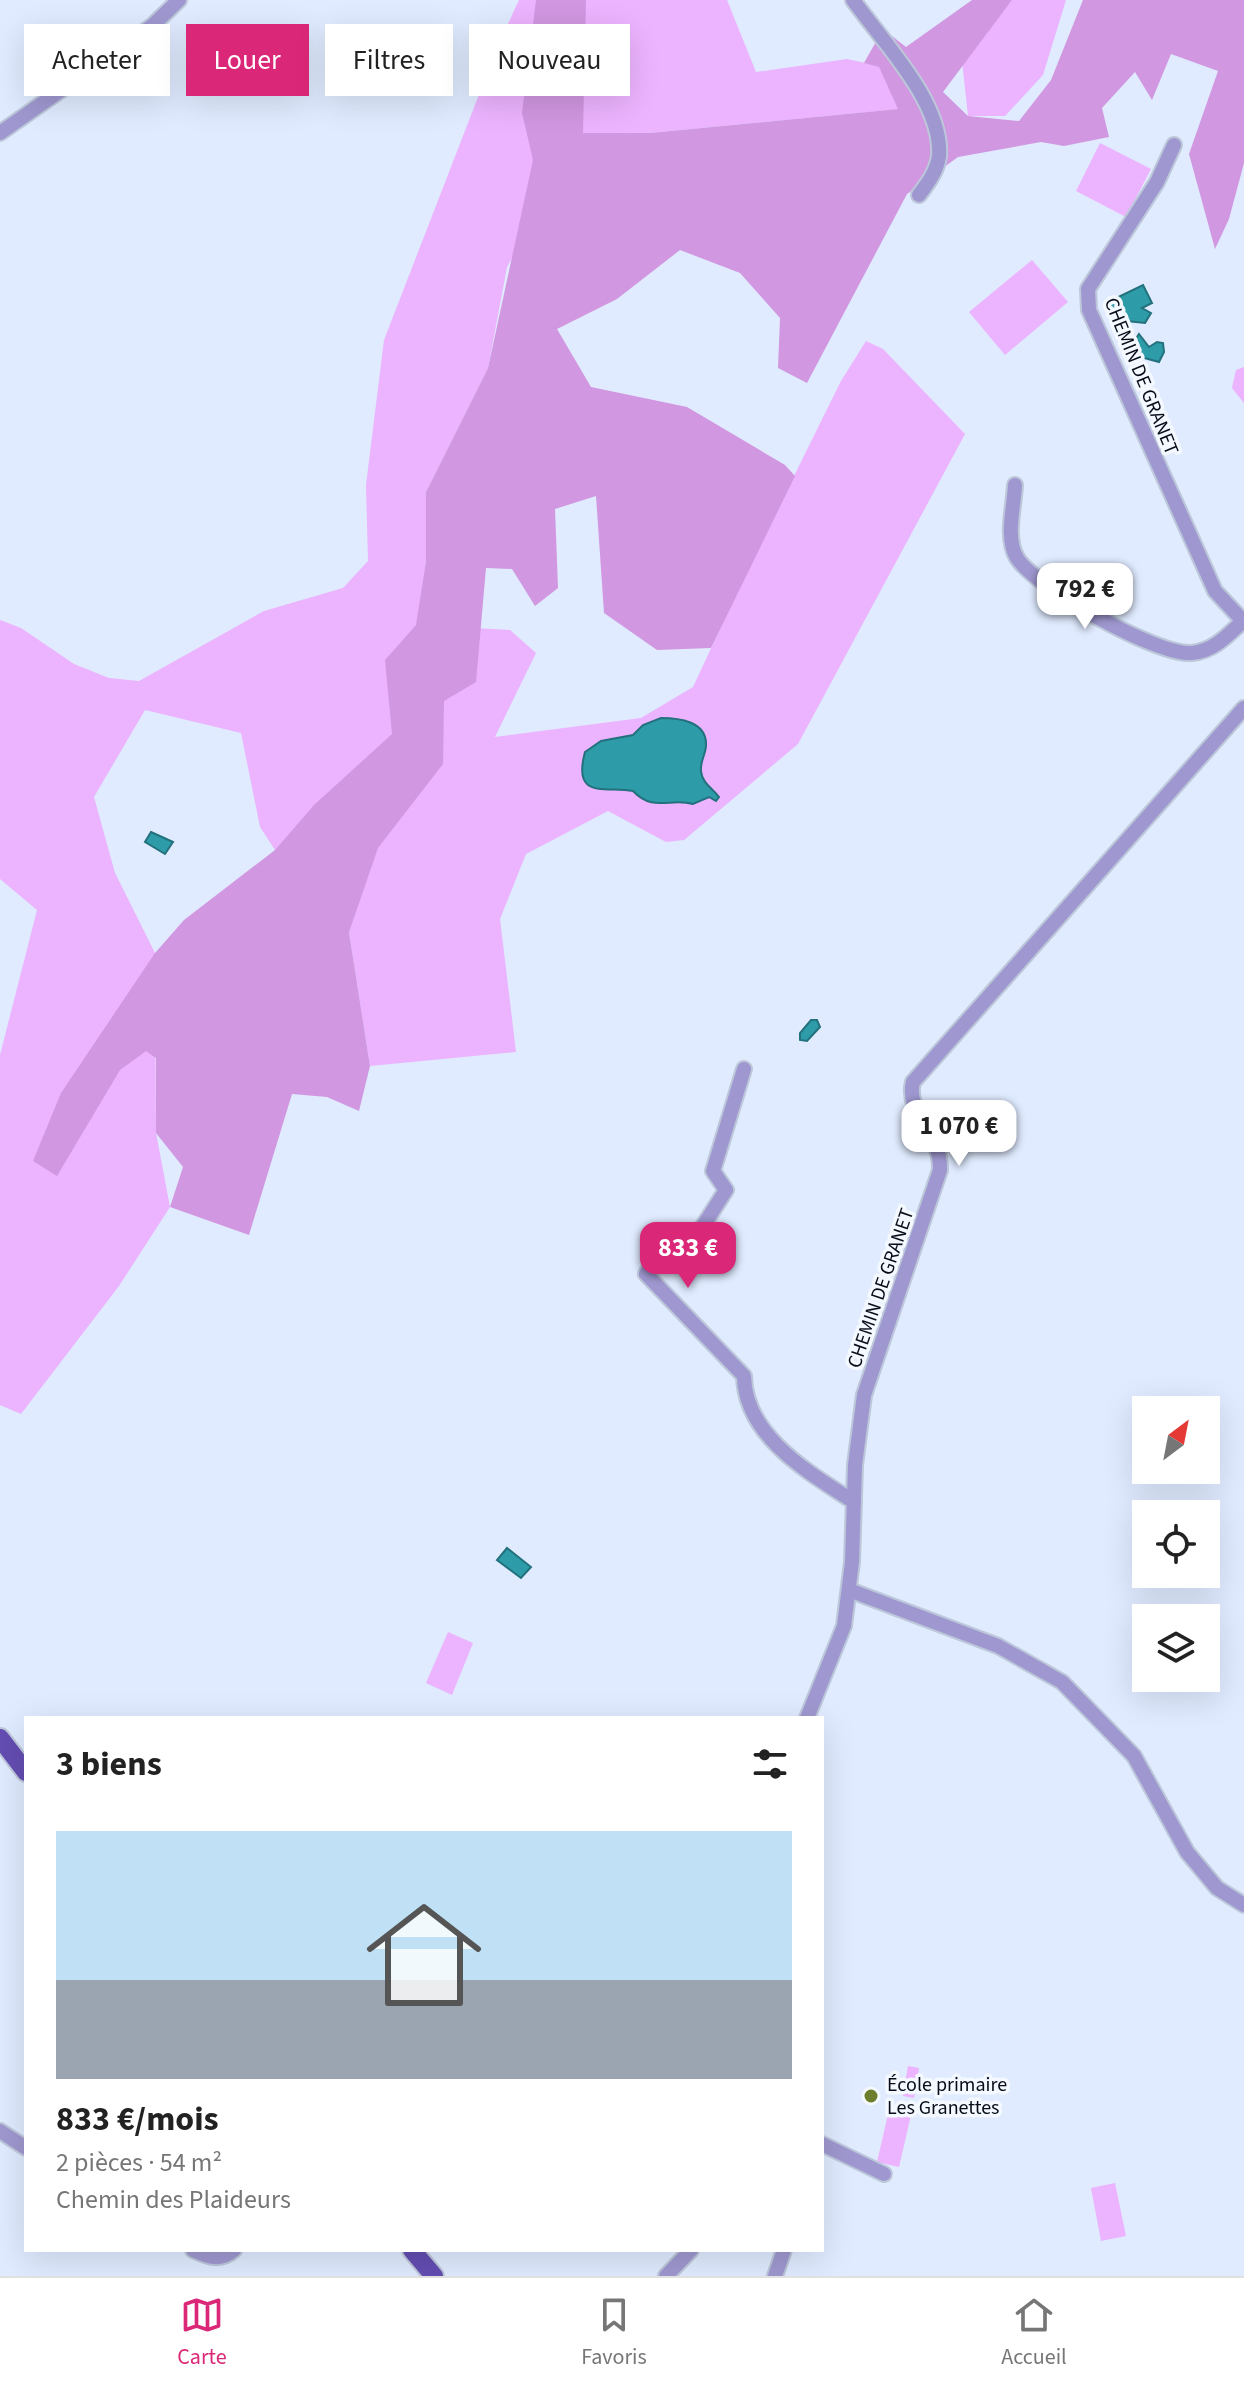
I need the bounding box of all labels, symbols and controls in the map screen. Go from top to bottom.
chip: Acheter [24,24,170,96]
chip: Louer [186,24,309,96]
chip: Filtres [325,24,453,96]
chip: Nouveau [469,24,630,96]
street label: CHEMIN DE GRANET [1097,294,1185,459]
pin: 792 € [1029,563,1141,631]
text: 792 € [1055,570,1115,607]
pin: 1 070 € [885,1100,1033,1168]
text: 1 070 € [919,1107,999,1144]
street label: CHEMIN DE GRANET [840,1204,922,1372]
pin: 833 € [632,1222,744,1290]
text: 833 € [658,1229,718,1266]
north arrow [1132,1396,1220,1484]
map controls [1132,1396,1220,1692]
button: locate [1132,1500,1220,1588]
button: layers [1132,1604,1220,1692]
text: 3 biens [56,1740,162,1789]
icon: filters [748,1742,792,1786]
icon: home [352,1883,496,2027]
place label: École primaire Les Granettes [887,2071,1007,2122]
marker: École primaire Les Granettes [862,2087,880,2105]
text: 833 €/mois [56,2095,219,2144]
text: 2 pièces · 54 m² [56,2144,222,2181]
text: Chemin des Plaideurs [56,2181,291,2218]
tab: Carte [177,2293,227,2373]
tab: Favoris [581,2293,647,2373]
tab: Accueil [1001,2293,1067,2373]

